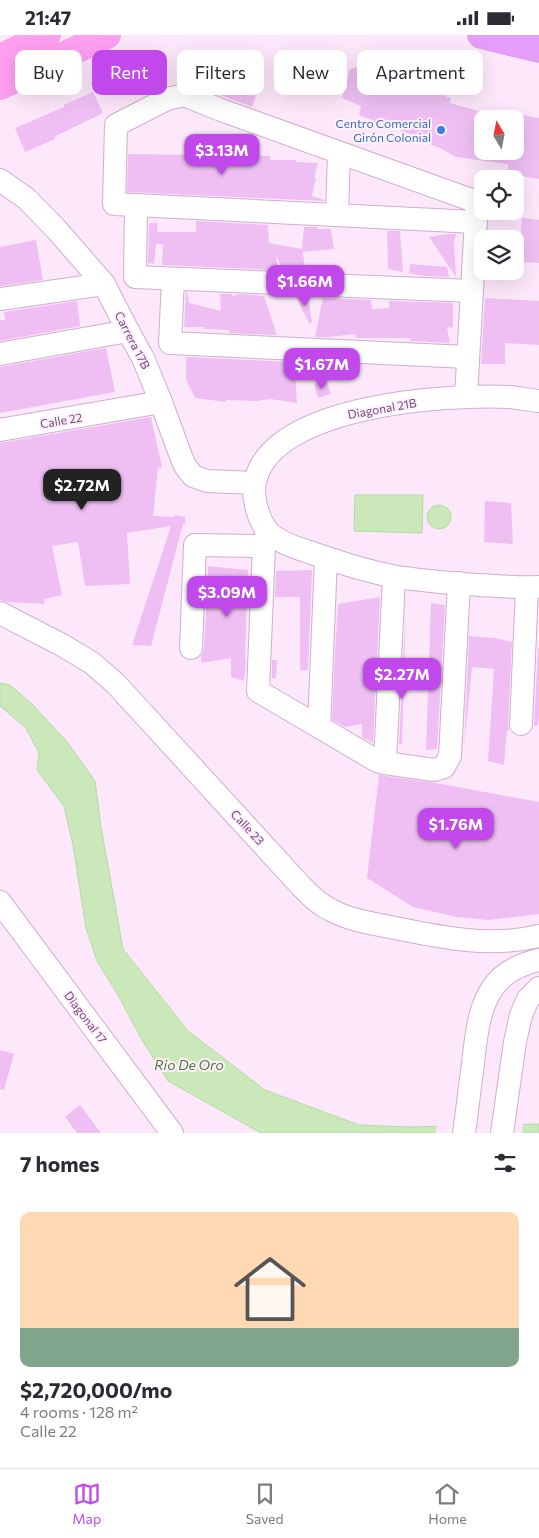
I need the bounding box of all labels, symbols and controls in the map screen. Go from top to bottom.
text: 21:47 [25,6,71,29]
chip: Buy [15,50,82,95]
chip: Rent [92,50,167,95]
chip: Filters [177,50,264,95]
chip: New [274,50,347,95]
chip: Apartment [357,50,483,95]
north arrow [474,110,524,160]
map controls [474,110,524,280]
place label: Centro Comercial Girón Colonial [335,116,431,144]
marker: Centro Comercial Girón Colonial [435,124,447,136]
pin: $3.13M [181,133,263,176]
text: $3.13M [195,140,249,159]
button: locate [474,170,524,220]
button: layers [474,230,524,280]
pin: $1.66M [264,265,346,307]
text: $1.66M [277,271,333,290]
street label: Carrera 17B [113,309,154,371]
pin: $1.67M [281,347,363,390]
text: $1.67M [295,354,349,373]
street label: Diagonal 21B [346,395,418,421]
street label: Calle 22 [39,409,83,431]
pin: $2.72M [41,469,123,511]
text: $2.72M [54,475,110,494]
pin: $3.09M [186,575,268,618]
text: $3.09M [198,582,256,601]
pin: $2.27M [361,657,443,700]
text: $2.27M [374,664,430,683]
street label: Calle 23 [228,807,268,848]
pin: $1.76M [415,807,497,850]
text: $1.76M [429,814,483,833]
street label: Diagonal 17 [62,988,110,1046]
water label: Rio De Oro [154,1056,224,1073]
icon: filters [491,1149,519,1177]
text: 7 homes [20,1151,99,1176]
icon: home [225,1244,315,1334]
text: $2,720,000/mo [20,1377,172,1402]
text: 4 rooms · 128 m² [20,1402,138,1421]
text: Calle 22 [20,1421,77,1440]
tab: Map [72,1480,101,1527]
tab: Saved [246,1480,284,1527]
tab: Home [428,1480,467,1527]

